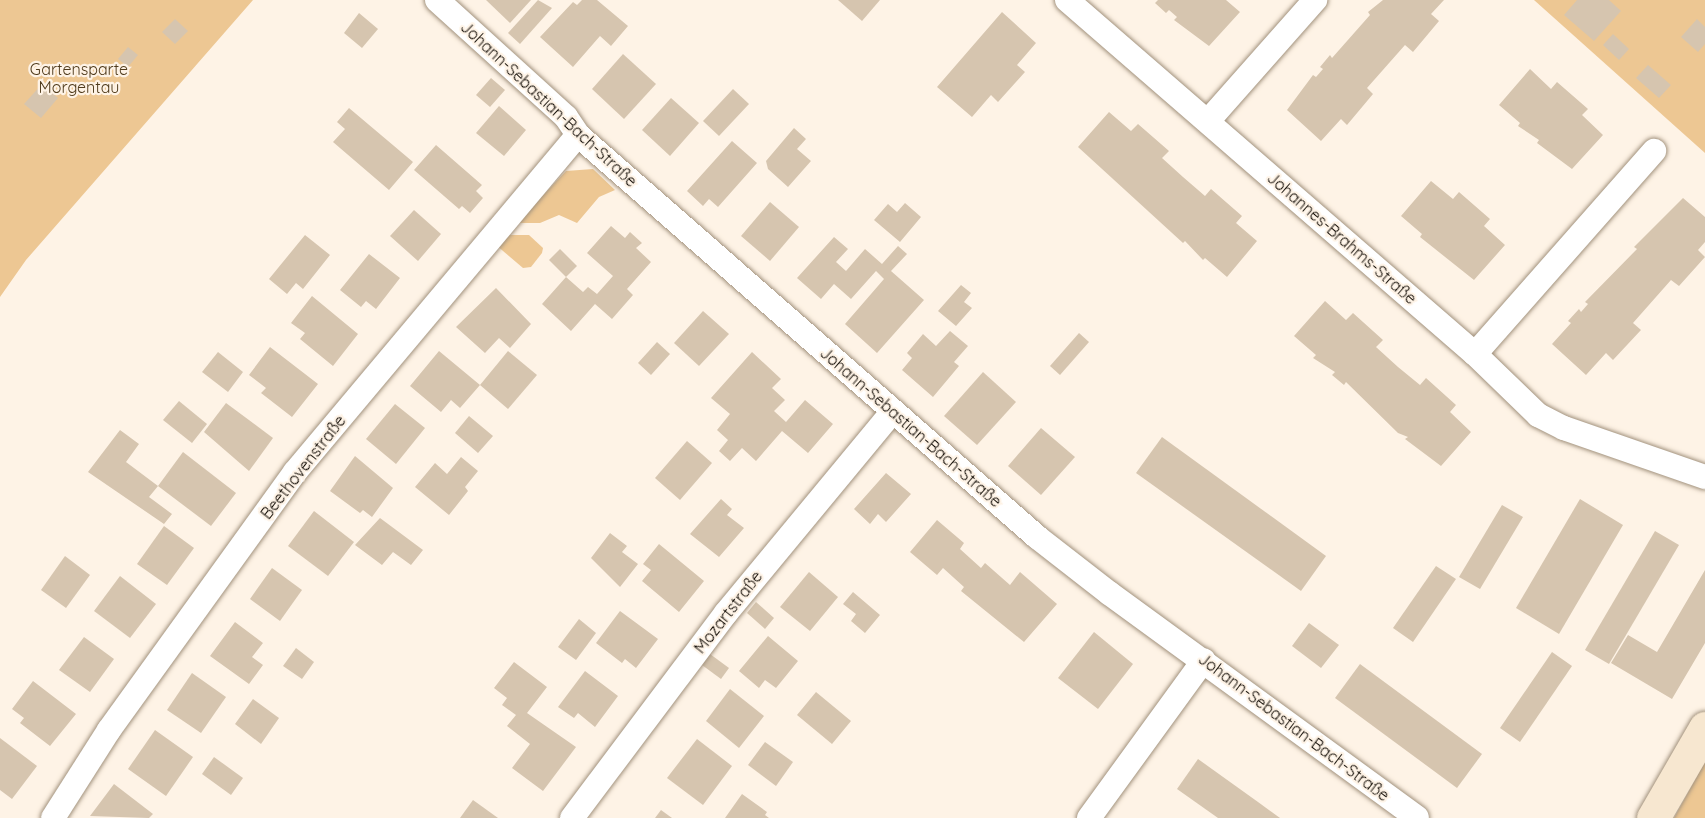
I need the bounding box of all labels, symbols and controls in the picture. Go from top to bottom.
street label: Johann-Sebastian-Bach-Straße [457,17,641,191]
park label: Gartensparte Morgentau [30,59,128,97]
street label: Johannes-Brahms-Straße [1264,168,1420,308]
street label: Johann-Sebastian-Bach-Straße [816,343,1006,511]
street label: Beethovenstraße [256,411,350,523]
street label: Mozartstraße [690,567,766,657]
street label: Johann-Sebastian-Bach-Straße [1195,649,1393,805]

